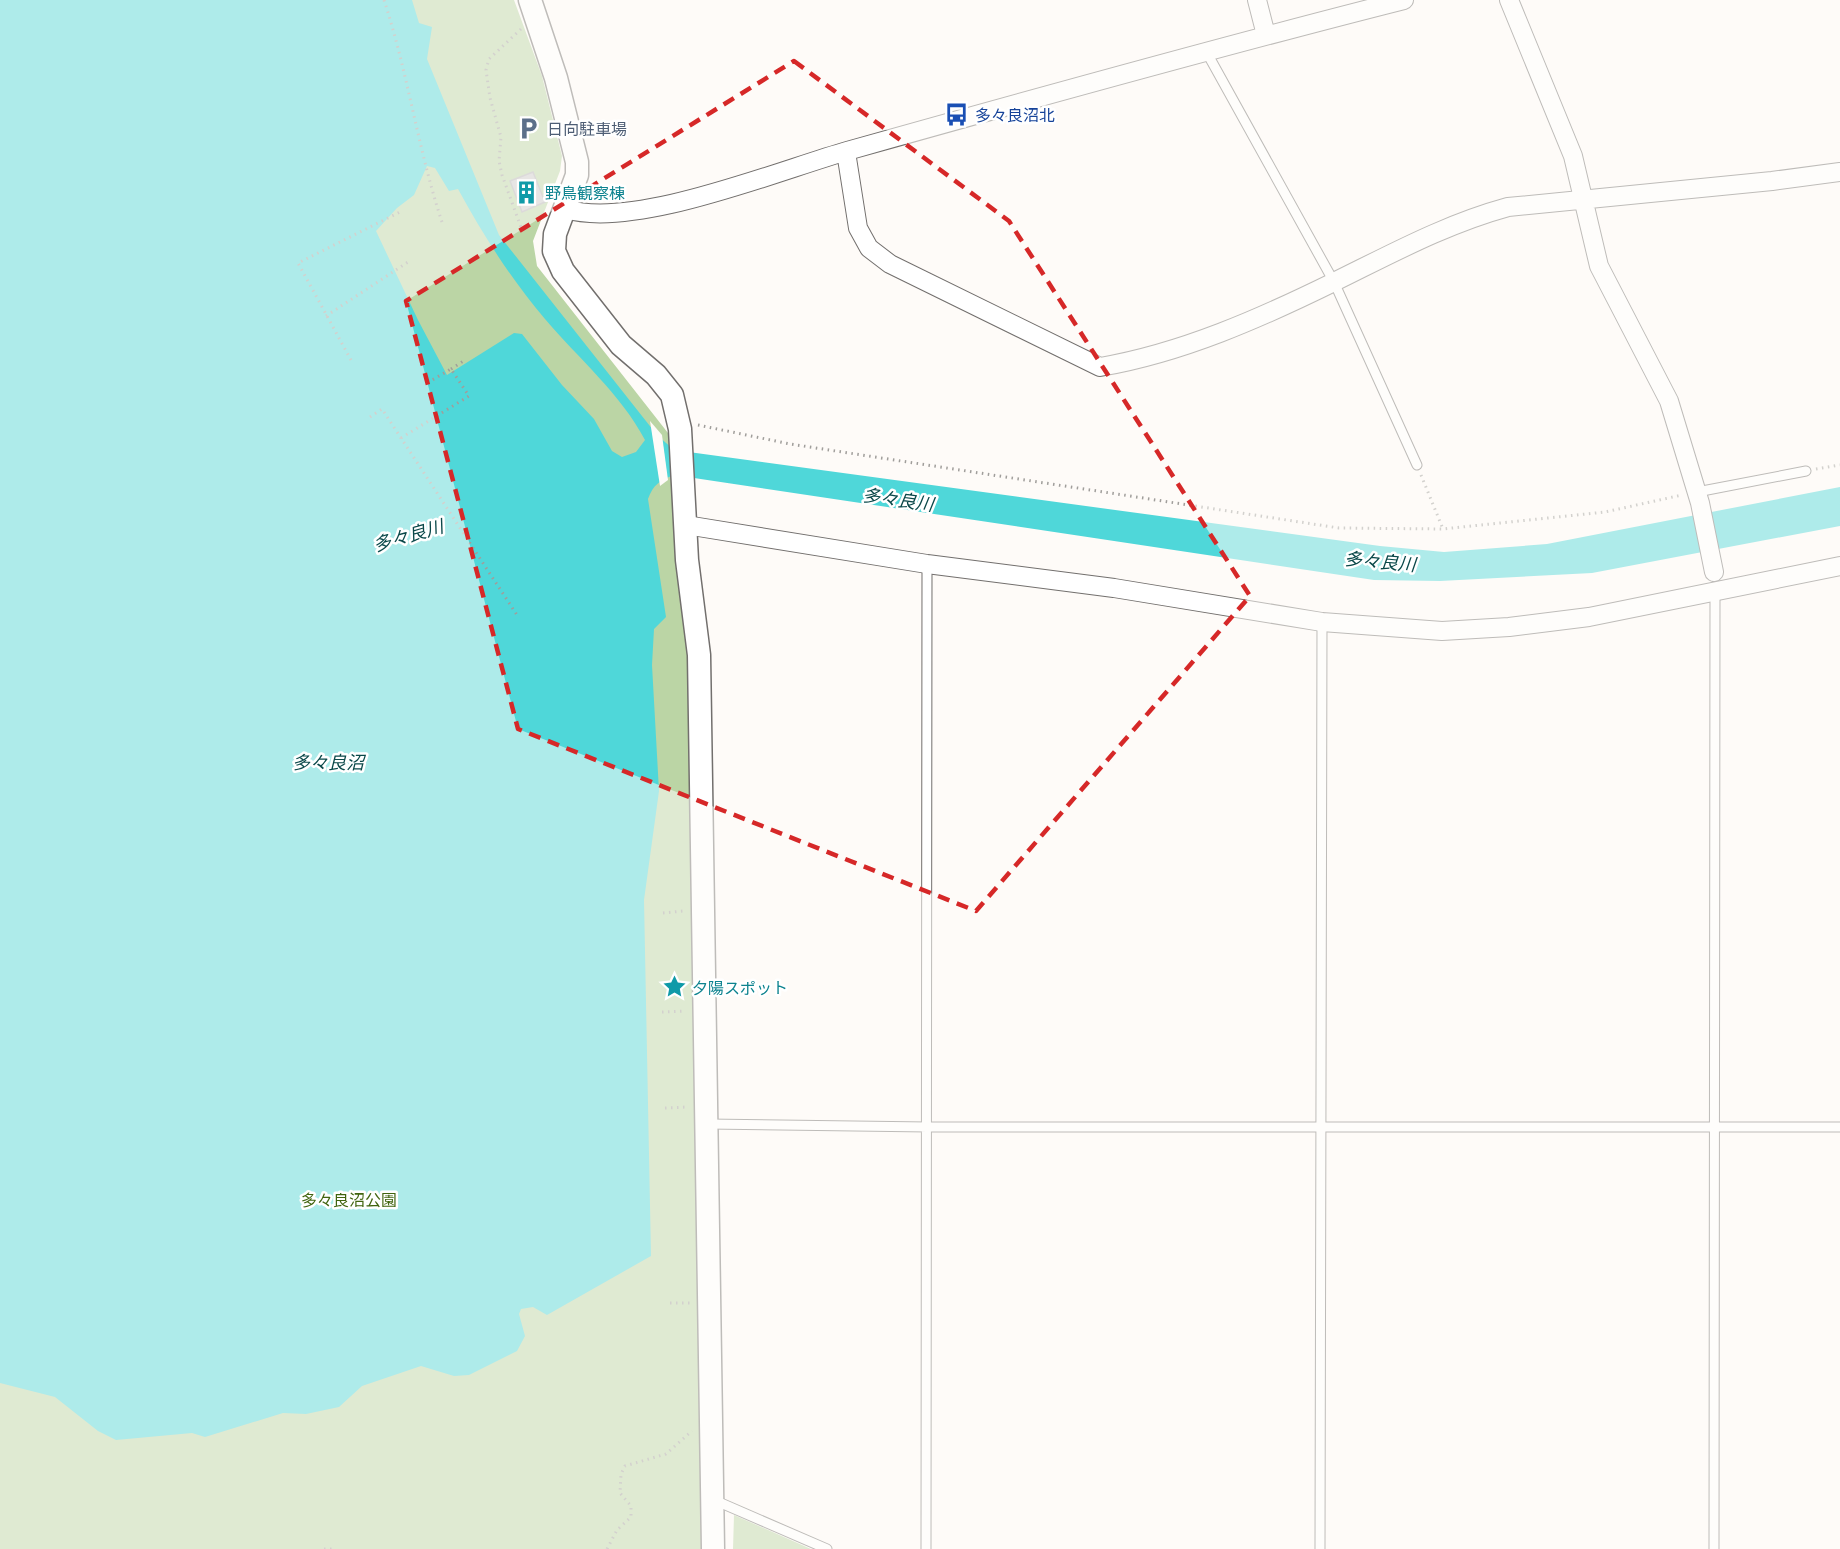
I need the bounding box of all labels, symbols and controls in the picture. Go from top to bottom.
bus stop icon: 多々良沼北 [944,101,970,127]
place label: 多々良沼北 [975,105,1055,124]
parking icon: 日向駐車場 [516,115,542,141]
place label: 日向駐車場 [547,119,627,138]
building icon: 野鳥観察棟 [514,179,540,205]
place label: 野鳥観察棟 [545,183,625,202]
water label: 多々良川 [861,483,937,515]
water label: 多々良川 [370,514,448,555]
water label: 多々良川 [1343,547,1419,575]
water label: 多々良沼 [292,751,367,773]
place icon: 夕陽スポット [661,974,687,1000]
place label: 夕陽スポット [692,978,788,997]
park label: 多々良沼公園 [301,1190,397,1209]

